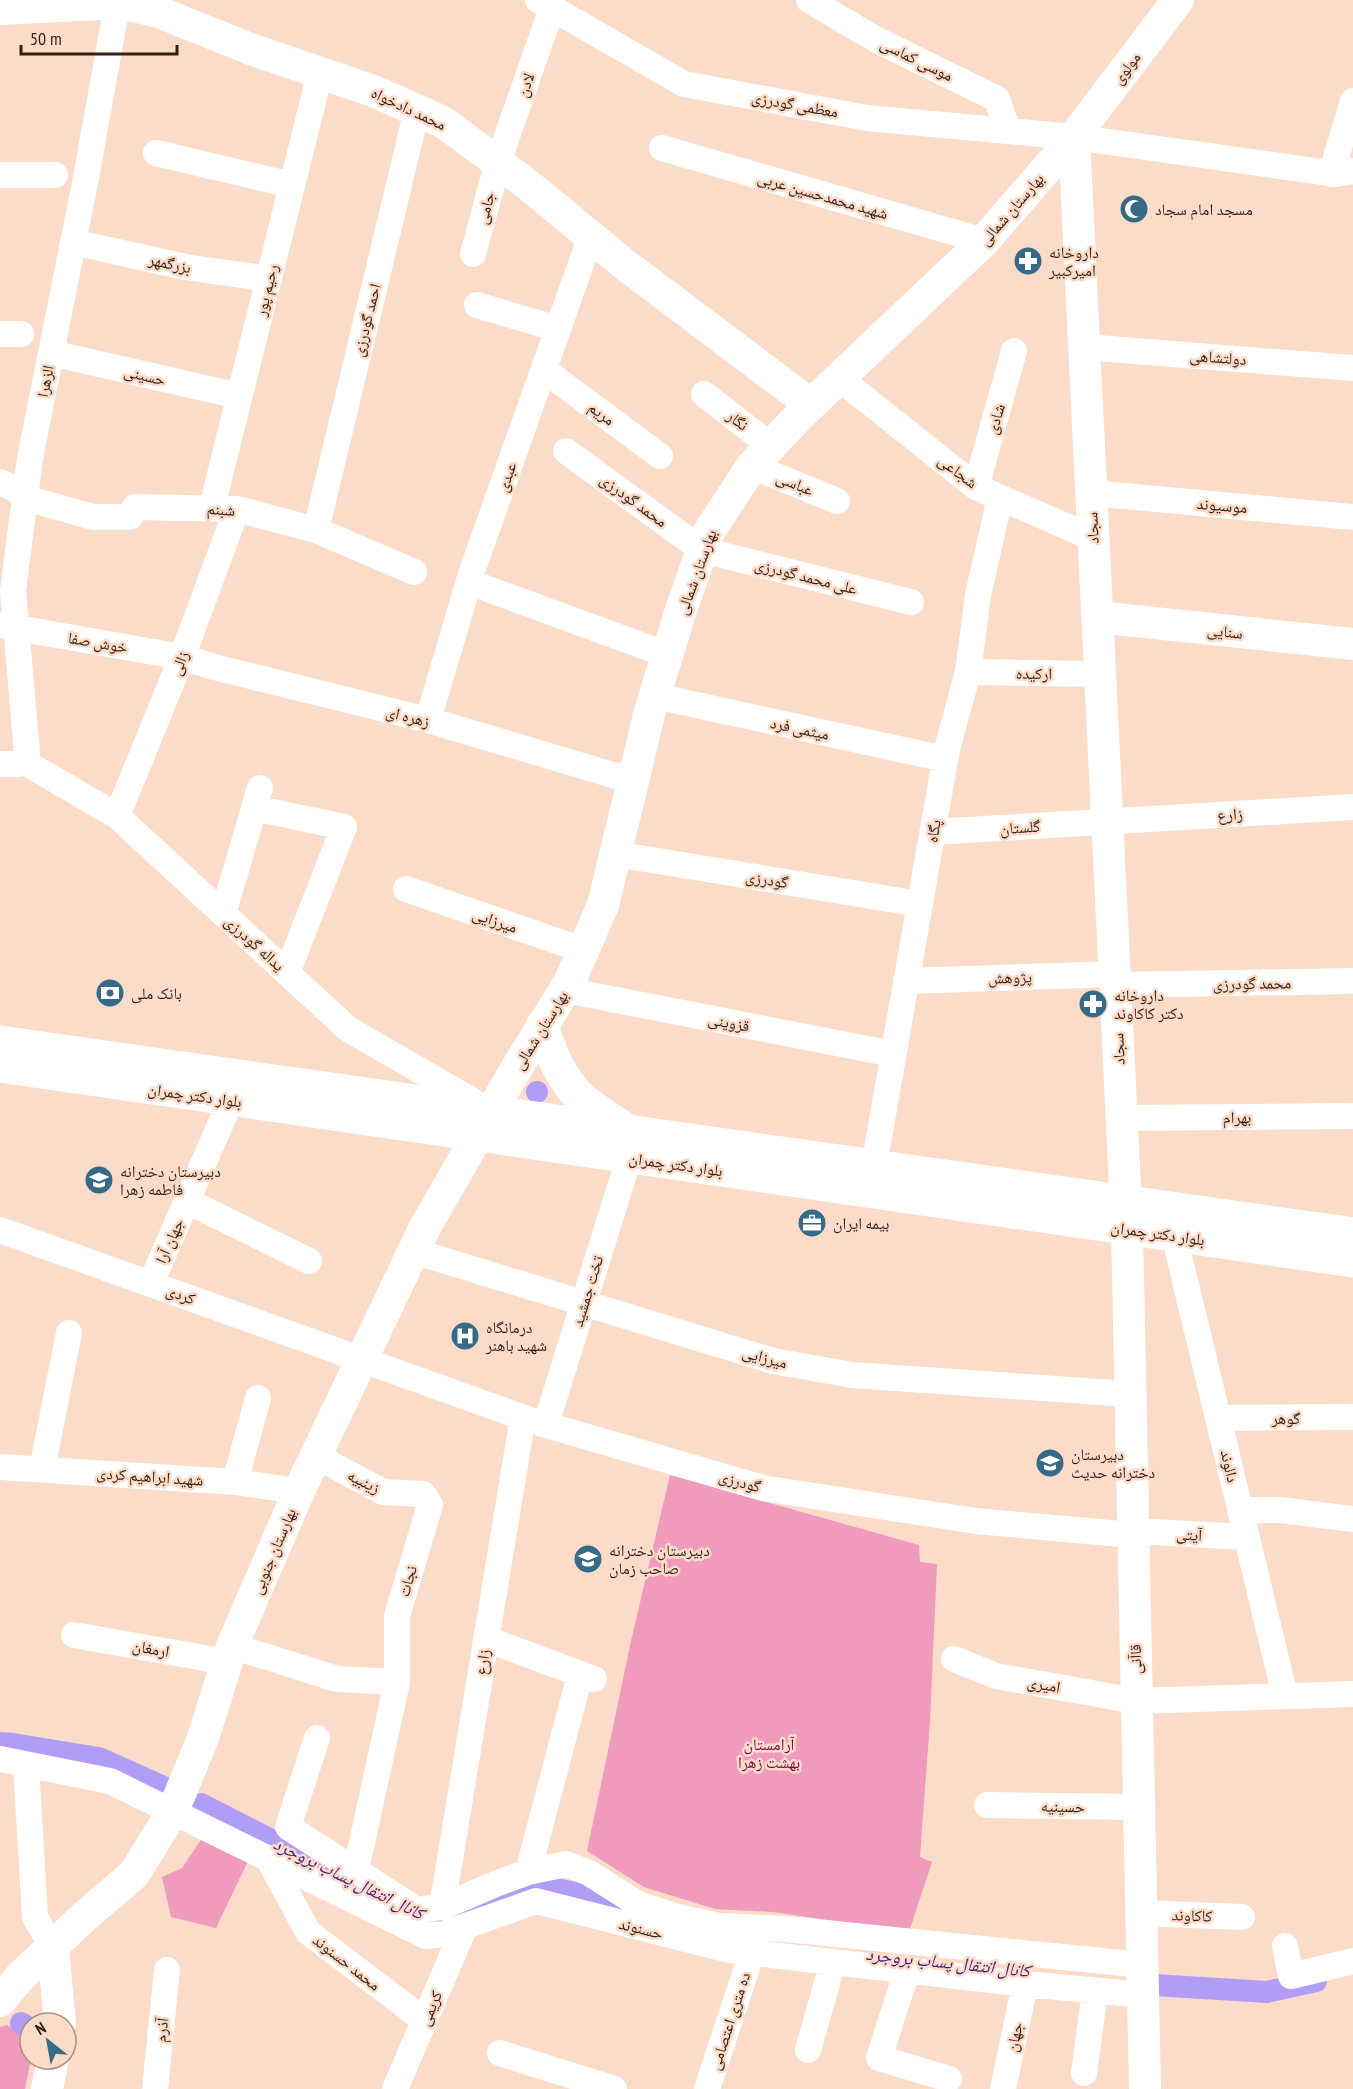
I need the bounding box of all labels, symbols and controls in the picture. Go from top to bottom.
scale bar [21,18,177,56]
text: 50 m [30,27,62,50]
street label: موسی کماسی [877,33,957,86]
street label: مولوی [1107,48,1145,89]
street label: لادن [512,70,539,100]
street label: محمد دادخواه [368,82,450,134]
street label: معظمی گودرزی [750,87,840,122]
street label: شهید محمدحسین عربی [755,167,891,224]
street label: بهارستان شمالی [974,169,1049,250]
street label: جامی [471,190,500,227]
mosque icon: مسجد امام سجاد [1118,193,1150,225]
place label: مسجد امام سجاد [1155,199,1253,220]
place label: داروخانه امیرکبیر [1048,242,1099,280]
pharmacy icon: داروخانه امیرکبیر [1012,245,1044,277]
street label: بزرگمهر [146,249,193,277]
street label: رحیم پور [250,262,283,319]
street label: احمد گودرزی [347,281,386,359]
street label: دولتشاهی [1189,345,1247,370]
street label: حسینی [122,361,168,390]
street label: الزهرا [32,363,58,399]
street label: مریم [584,397,619,430]
street label: شادی [981,401,1010,437]
street label: نگار [722,405,753,435]
street label: شجاعی [934,450,982,493]
street label: عبدی [492,459,521,495]
street label: عباسی [773,467,817,500]
street label: محمد گودرزی [596,469,672,532]
street label: موسیوند [1196,493,1248,517]
street label: شبنم [206,498,236,521]
street label: سجاد [1081,512,1103,544]
street label: بهارستان شمالی [671,527,722,618]
street label: علی محمد گودرزی [752,554,859,599]
street label: سنایی [1206,619,1244,644]
street label: خوش صفا [66,627,129,658]
street label: زالی [165,648,194,678]
street label: ارکیده [1016,663,1052,683]
street label: زهره ای [384,701,432,732]
street label: میثمی فرد [769,712,831,745]
street label: زارع [1217,803,1243,826]
street label: گلستان [999,816,1041,839]
street label: پگاه [921,817,945,844]
street label: گودرزی [744,866,790,893]
street label: میرزایی [470,903,520,938]
street label: یداله گودرزی [220,911,289,976]
street label: پژوهش [988,966,1033,989]
street label: محمد گودرزی [1213,972,1291,995]
bank icon: بانک ملی [94,977,126,1009]
place label: بانک ملی [131,983,182,1004]
place label: داروخانه دکتر کاکاوند [1114,985,1184,1023]
street label: بهارستان شمالی [508,987,573,1074]
pharmacy icon: داروخانه دکتر کاکاوند [1077,988,1109,1020]
street label: قزوینی [706,1008,751,1037]
street label: سجاد [1107,1033,1129,1065]
street label: بلوار دکتر چمران [147,1079,243,1112]
street label: بهرام [1223,1107,1251,1128]
street label: بلوار دکتر چمران [628,1148,724,1181]
place label: دبیرستان دخترانه فاطمه زهرا [120,1161,221,1199]
school or university icon: دبیرستان دخترانه فاطمه زهرا [83,1164,115,1196]
office icon: بیمه ایران [796,1207,828,1239]
place label: بیمه ایران [833,1213,889,1234]
street label: جهان آرا [150,1216,189,1267]
street label: بلوار دکتر چمران [1110,1217,1206,1250]
street label: تخت جمشید [567,1253,607,1329]
street label: کردی [163,1280,199,1310]
place label: درمانگاه شهید باهنر [485,1317,547,1355]
hospital icon: درمانگاه شهید باهنر [449,1320,481,1352]
street label: میرزایی [740,1341,790,1374]
street label: گوهر [1271,1408,1301,1428]
place label: دبیرستان دخترانه حدیث [1071,1444,1155,1482]
school or university icon: دبیرستان دخترانه حدیث [1034,1447,1066,1479]
street label: دالوند [1217,1448,1243,1484]
street label: شهید ابراهیم کردی [96,1462,204,1491]
street label: زینبیه [344,1464,384,1498]
street label: گودرزی [716,1465,764,1498]
street label: بهارستان جنوبی [246,1505,301,1597]
street label: آیتی [1175,1523,1203,1546]
place label: دبیرستان دخترانه صاحب زمان [609,1540,710,1579]
school or university icon: دبیرستان دخترانه صاحب زمان [572,1543,604,1575]
street label: نجات [393,1563,421,1599]
street label: ارمغان [131,1635,171,1662]
street label: قاآنی [1125,1644,1146,1674]
street label: زارع [470,1648,495,1676]
street label: امیری [1026,1671,1062,1698]
park label: آرامستان بهشت زهرا [738,1734,800,1772]
street label: حسینیه [1041,1796,1085,1816]
water label: کانال انتقال پساب بروجرد [270,1831,431,1926]
street label: کاکاوند [1171,1904,1213,1926]
street label: حسنوند [617,1913,665,1943]
street label: محمد حسنوند [309,1929,385,1995]
water label: کانال انتقال پساب بروجرد [865,1942,1035,1983]
street label: ده متری اعتصامی [704,1970,755,2073]
street label: کریمی [414,1987,447,2029]
north arrow [18,2011,78,2071]
street label: آذرم [150,2016,173,2043]
text: N [31,2017,49,2039]
street label: جهان [1001,2020,1028,2054]

